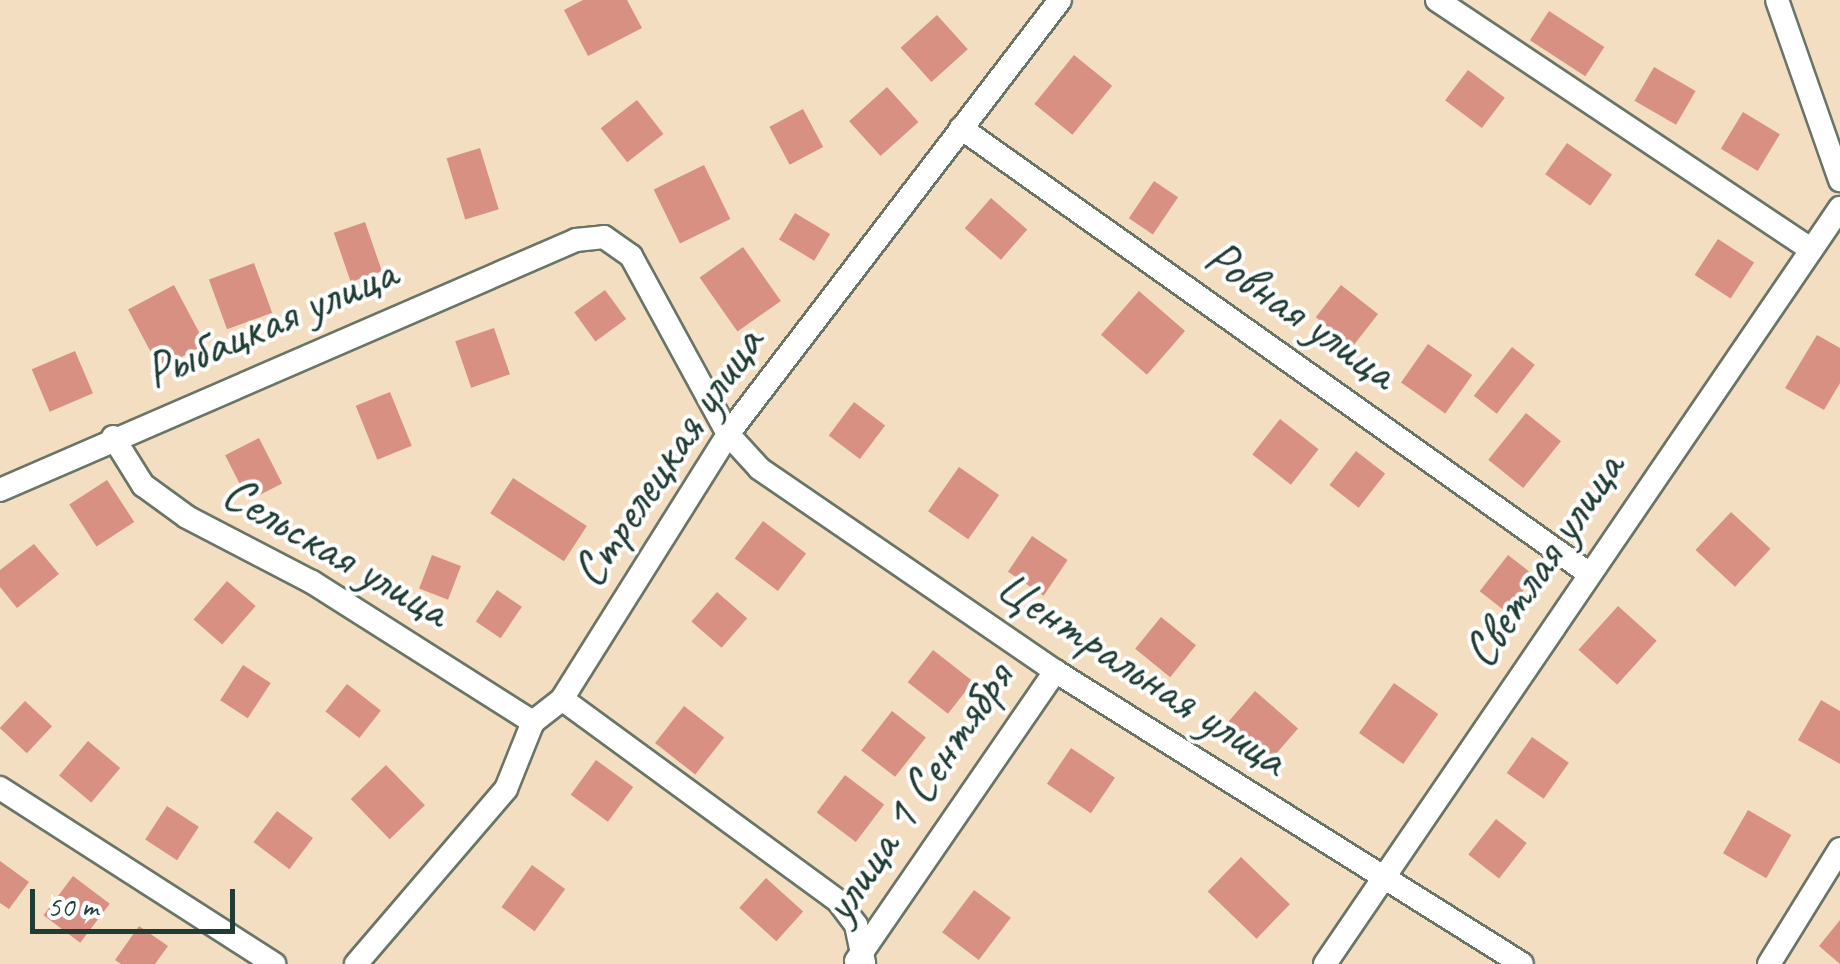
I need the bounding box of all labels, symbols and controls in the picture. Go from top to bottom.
street label: Ровная улица [1194,226,1408,402]
street label: Рыбацкая улица [135,242,405,402]
street label: Стрелецкая улица [557,315,777,599]
street label: Светлая улица [1449,441,1637,679]
street label: Сельская улица [211,462,461,640]
street label: Центральная улица [984,555,1300,789]
street label: улица 1 Сентября [808,651,1026,933]
scale bar [35,869,240,931]
text: 50 m [47,887,98,925]

